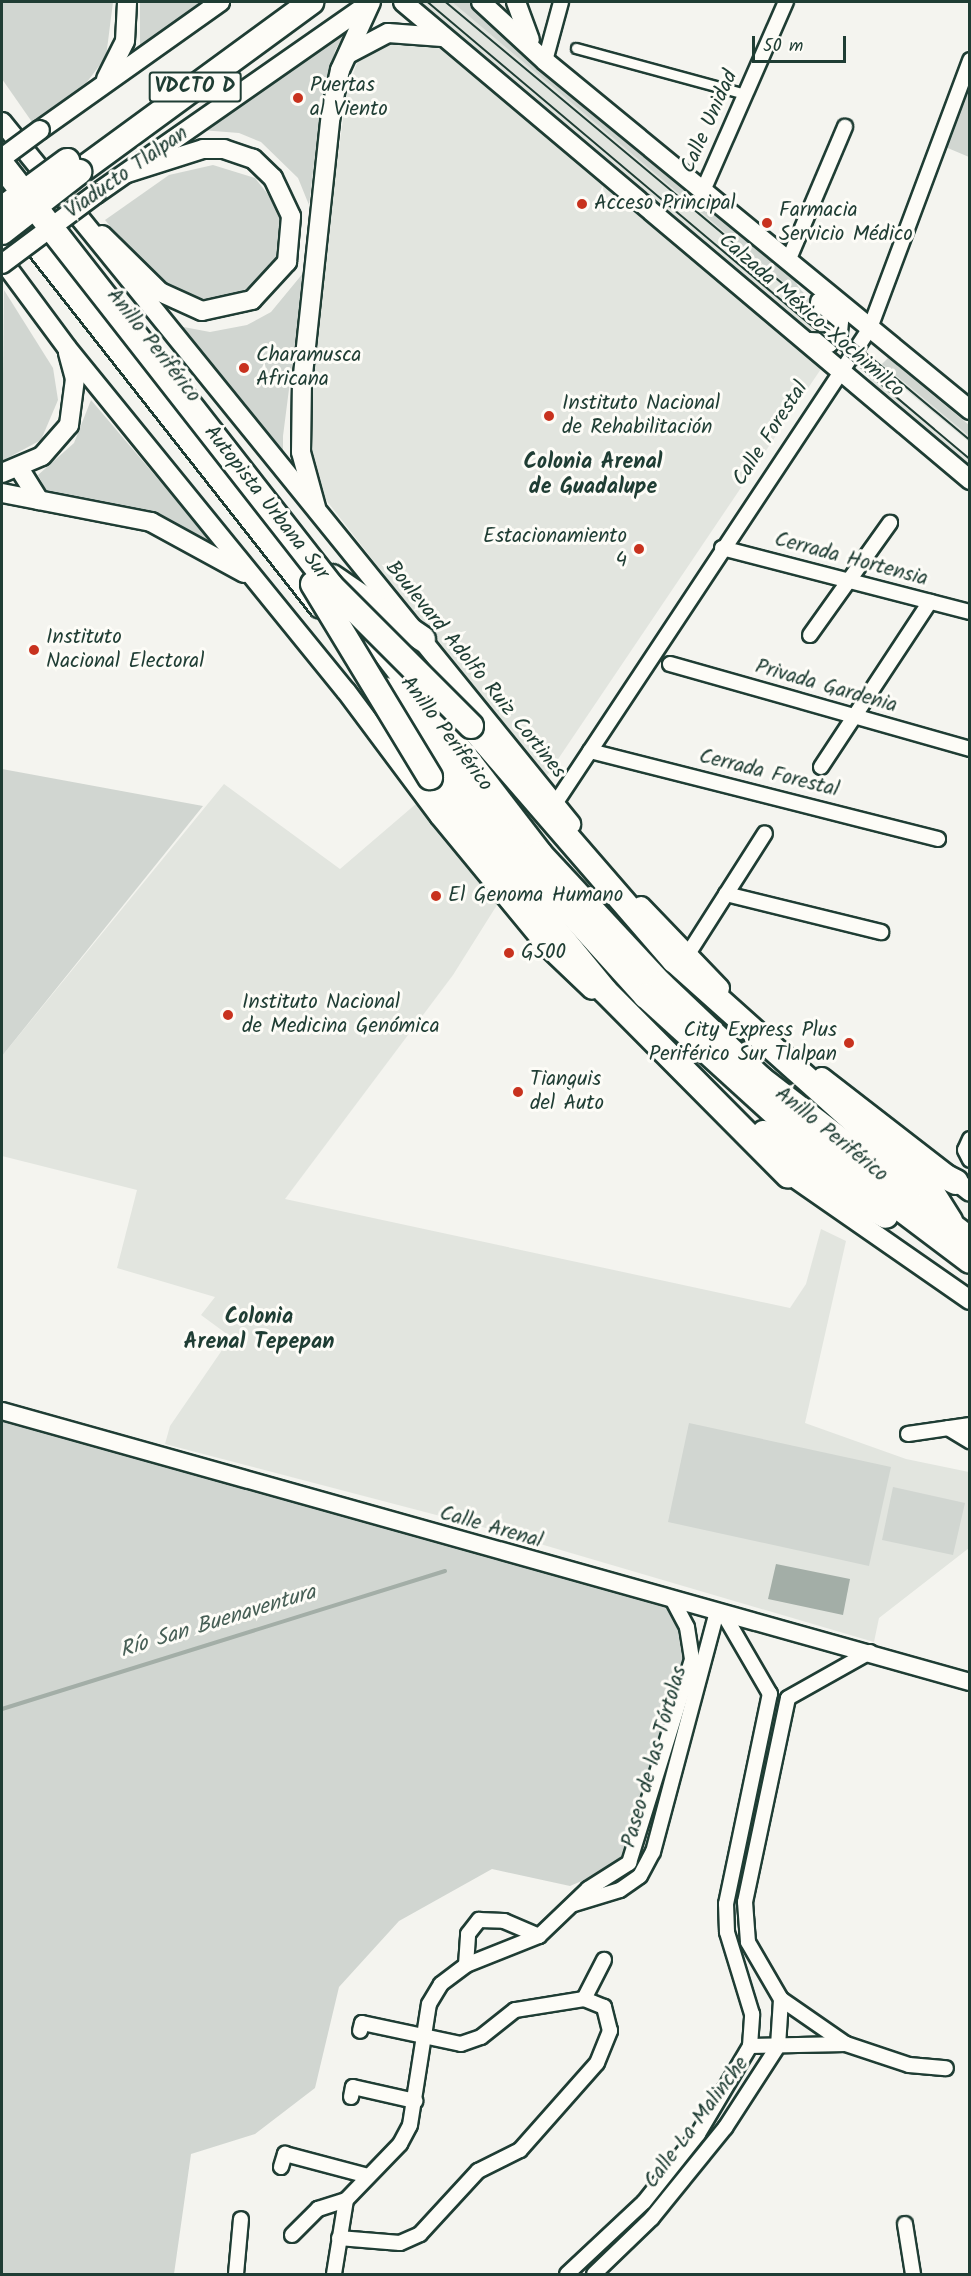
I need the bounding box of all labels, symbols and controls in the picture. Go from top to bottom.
scale bar [755,24,850,62]
text: 50 m [763,32,803,61]
street label: Calle Unidad [676,67,744,177]
road number: VDCTO D [148,70,242,104]
place label: Puertas al Viento [310,73,388,123]
marker: Puertas al Viento [291,91,305,105]
street label: Viaducto Tlalpan [61,121,193,225]
place label: Acceso Principal [594,191,736,217]
marker: Acceso Principal [575,197,589,211]
place label: Farmacia Servicio Médico [779,198,913,248]
marker: Farmacia Servicio Médico [760,216,774,230]
street label: Calzada México-Xochimilco [713,229,909,403]
street label: Anillo Periférico [101,284,205,408]
place label: Charamusca Africana [256,343,361,393]
marker: Charamusca Africana [237,361,251,375]
street label: Calle Forestal [728,377,814,491]
place label: Instituto Nacional de Rehabilitación [562,391,720,441]
marker: Instituto Nacional de Rehabilitación [540,407,558,425]
street label: Autopista Urbana Sur [198,421,334,585]
district label: Colonia Arenal de Guadalupe [524,449,662,500]
place label: Estacionamiento 4 [483,524,627,574]
street label: Cerrada Hortensia [772,527,930,593]
marker: Estacionamiento 4 [632,542,646,556]
street label: Boulevard Adolfo Ruiz Cortines [379,556,571,784]
place label: Instituto Nacional Electoral [46,625,204,675]
marker: Instituto Nacional Electoral [27,643,41,657]
street label: Privada Gardenia [752,655,900,719]
street label: Anillo Periférico [394,671,498,797]
street label: Cerrada Forestal [696,744,842,804]
place label: El Genoma Humano [448,883,623,909]
marker: El Genoma Humano [429,889,443,903]
place label: G500 [521,940,566,966]
marker: G500 [502,946,516,960]
place label: Instituto Nacional de Medicina Genómica [242,990,440,1040]
marker: Instituto Nacional de Medicina Genómica [219,1006,237,1024]
place label: City Express Plus Periférico Sur Tlalpan [649,1018,837,1068]
marker: City Express Plus Periférico Sur Tlalpan [842,1036,856,1050]
place label: Tianguis del Auto [530,1067,604,1117]
street label: Anillo Periférico [769,1082,893,1188]
marker: Tianguis del Auto [511,1085,525,1099]
district label: Colonia Arenal Tepepan [184,1304,334,1356]
street label: Calle Arenal [437,1501,545,1555]
water label: Río San Buenaventura [117,1580,319,1664]
street label: Paseo de las Tórtolas [617,1663,693,1851]
street label: Calle La Malinche [639,2052,755,2194]

